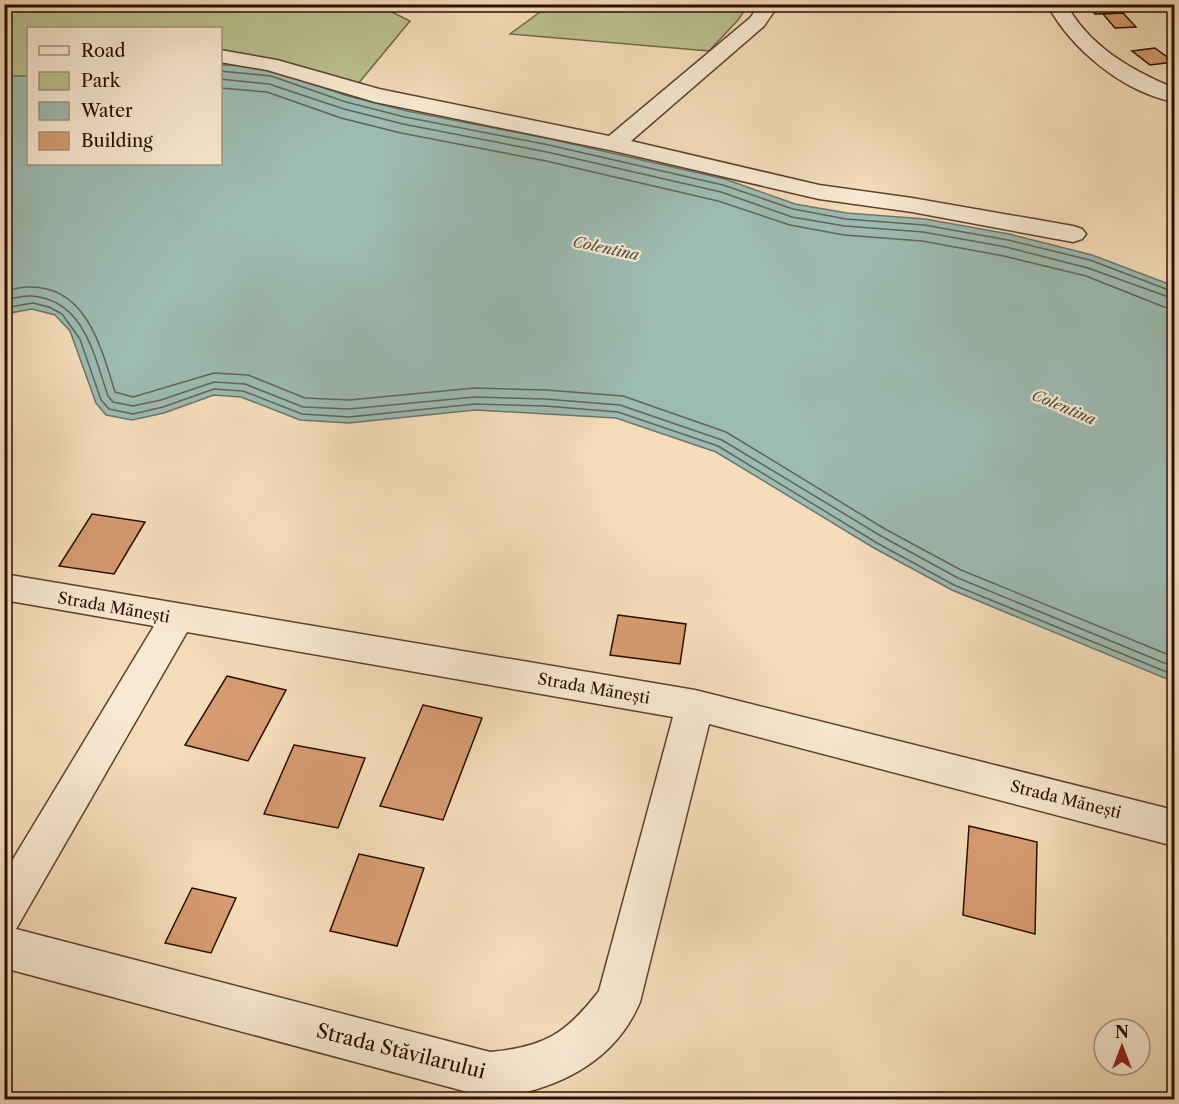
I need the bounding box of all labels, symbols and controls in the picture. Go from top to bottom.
legend [27,27,222,165]
text: Road [81,40,126,62]
text: Park [81,70,122,92]
text: Water [80,100,133,122]
text: Building [81,130,153,152]
water label: Colentina [571,232,641,264]
water label: Colentina [1029,385,1099,429]
street label: Strada Mănești [56,587,172,627]
street label: Strada Mănești [536,668,652,708]
street label: Strada Mănești [1009,776,1124,822]
north arrow [1092,1017,1152,1077]
street label: Strada Stăvilarului [314,1018,488,1084]
text: N [1115,1022,1129,1042]

